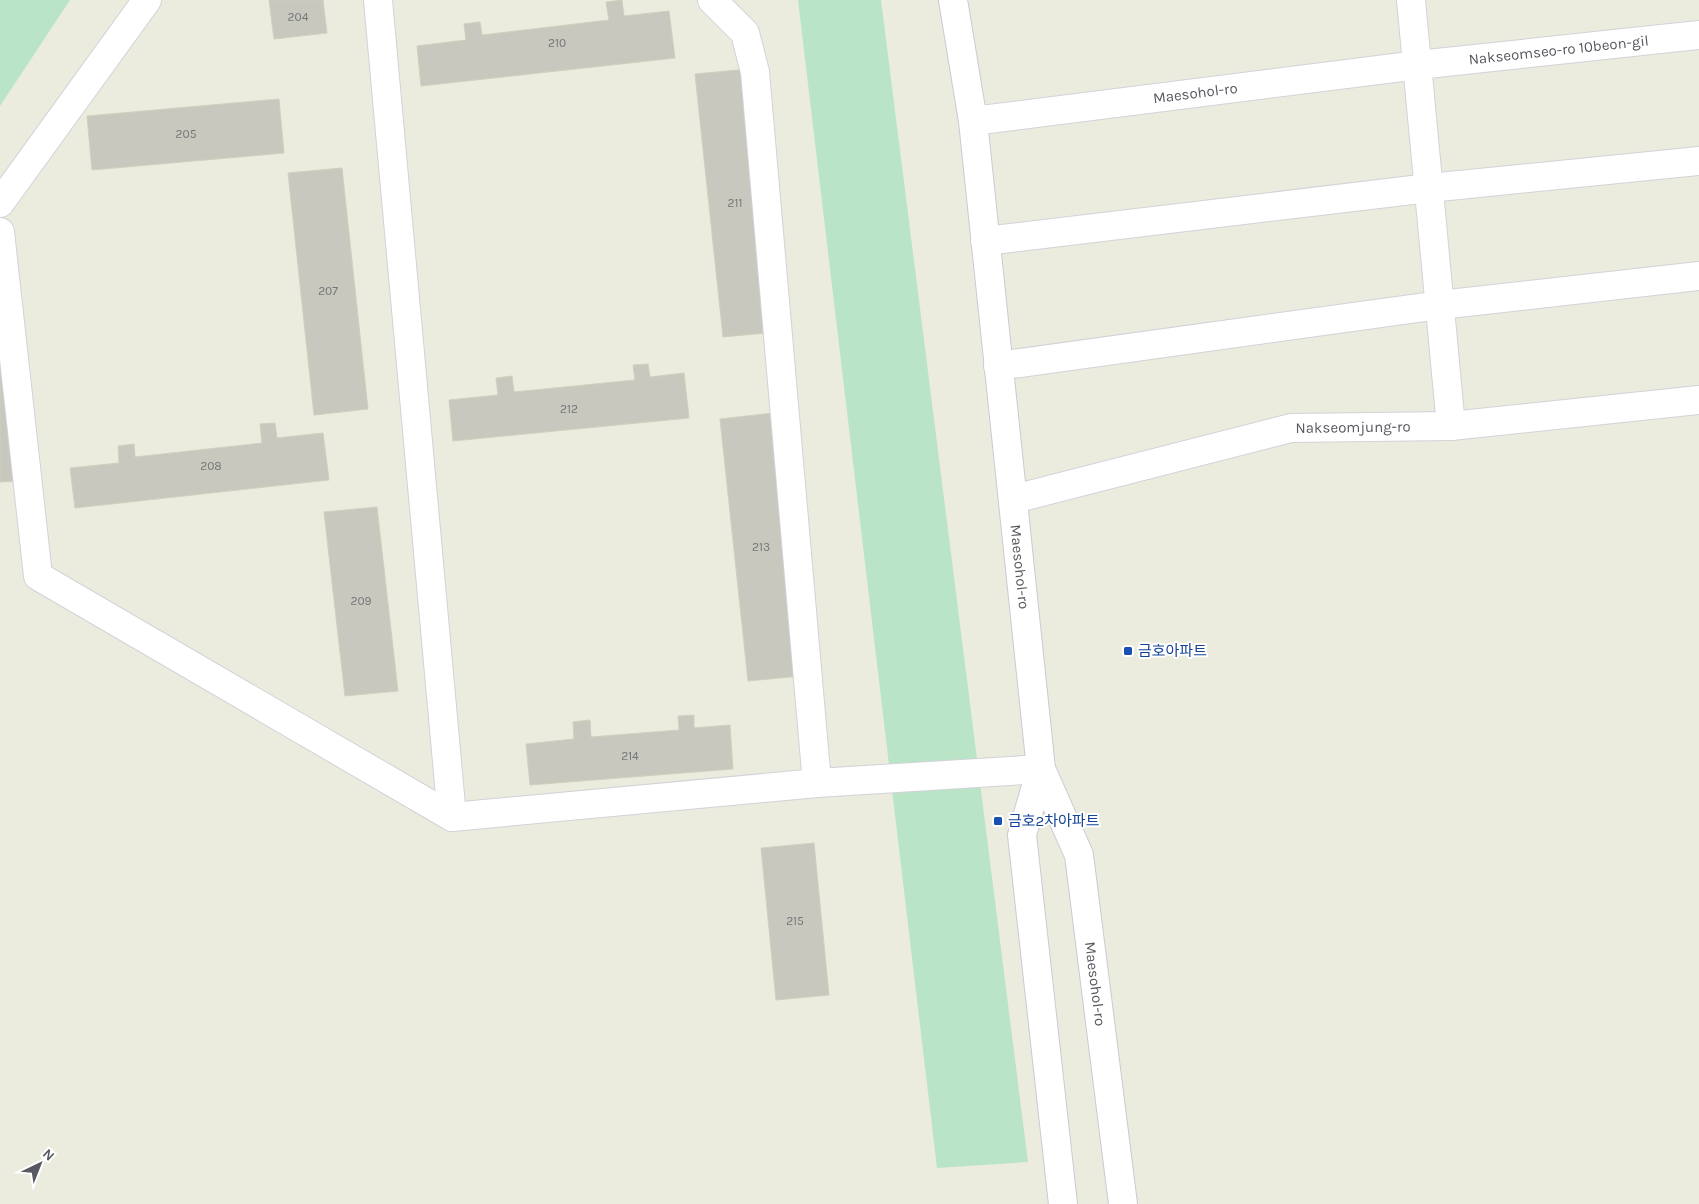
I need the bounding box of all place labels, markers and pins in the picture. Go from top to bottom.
place label: 금호아파트 [1138,642,1207,660]
marker: 금호아파트 [1122,645,1134,657]
place label: 금호2차아파트 [1008,812,1100,830]
marker: 금호2차아파트 [992,815,1004,827]

